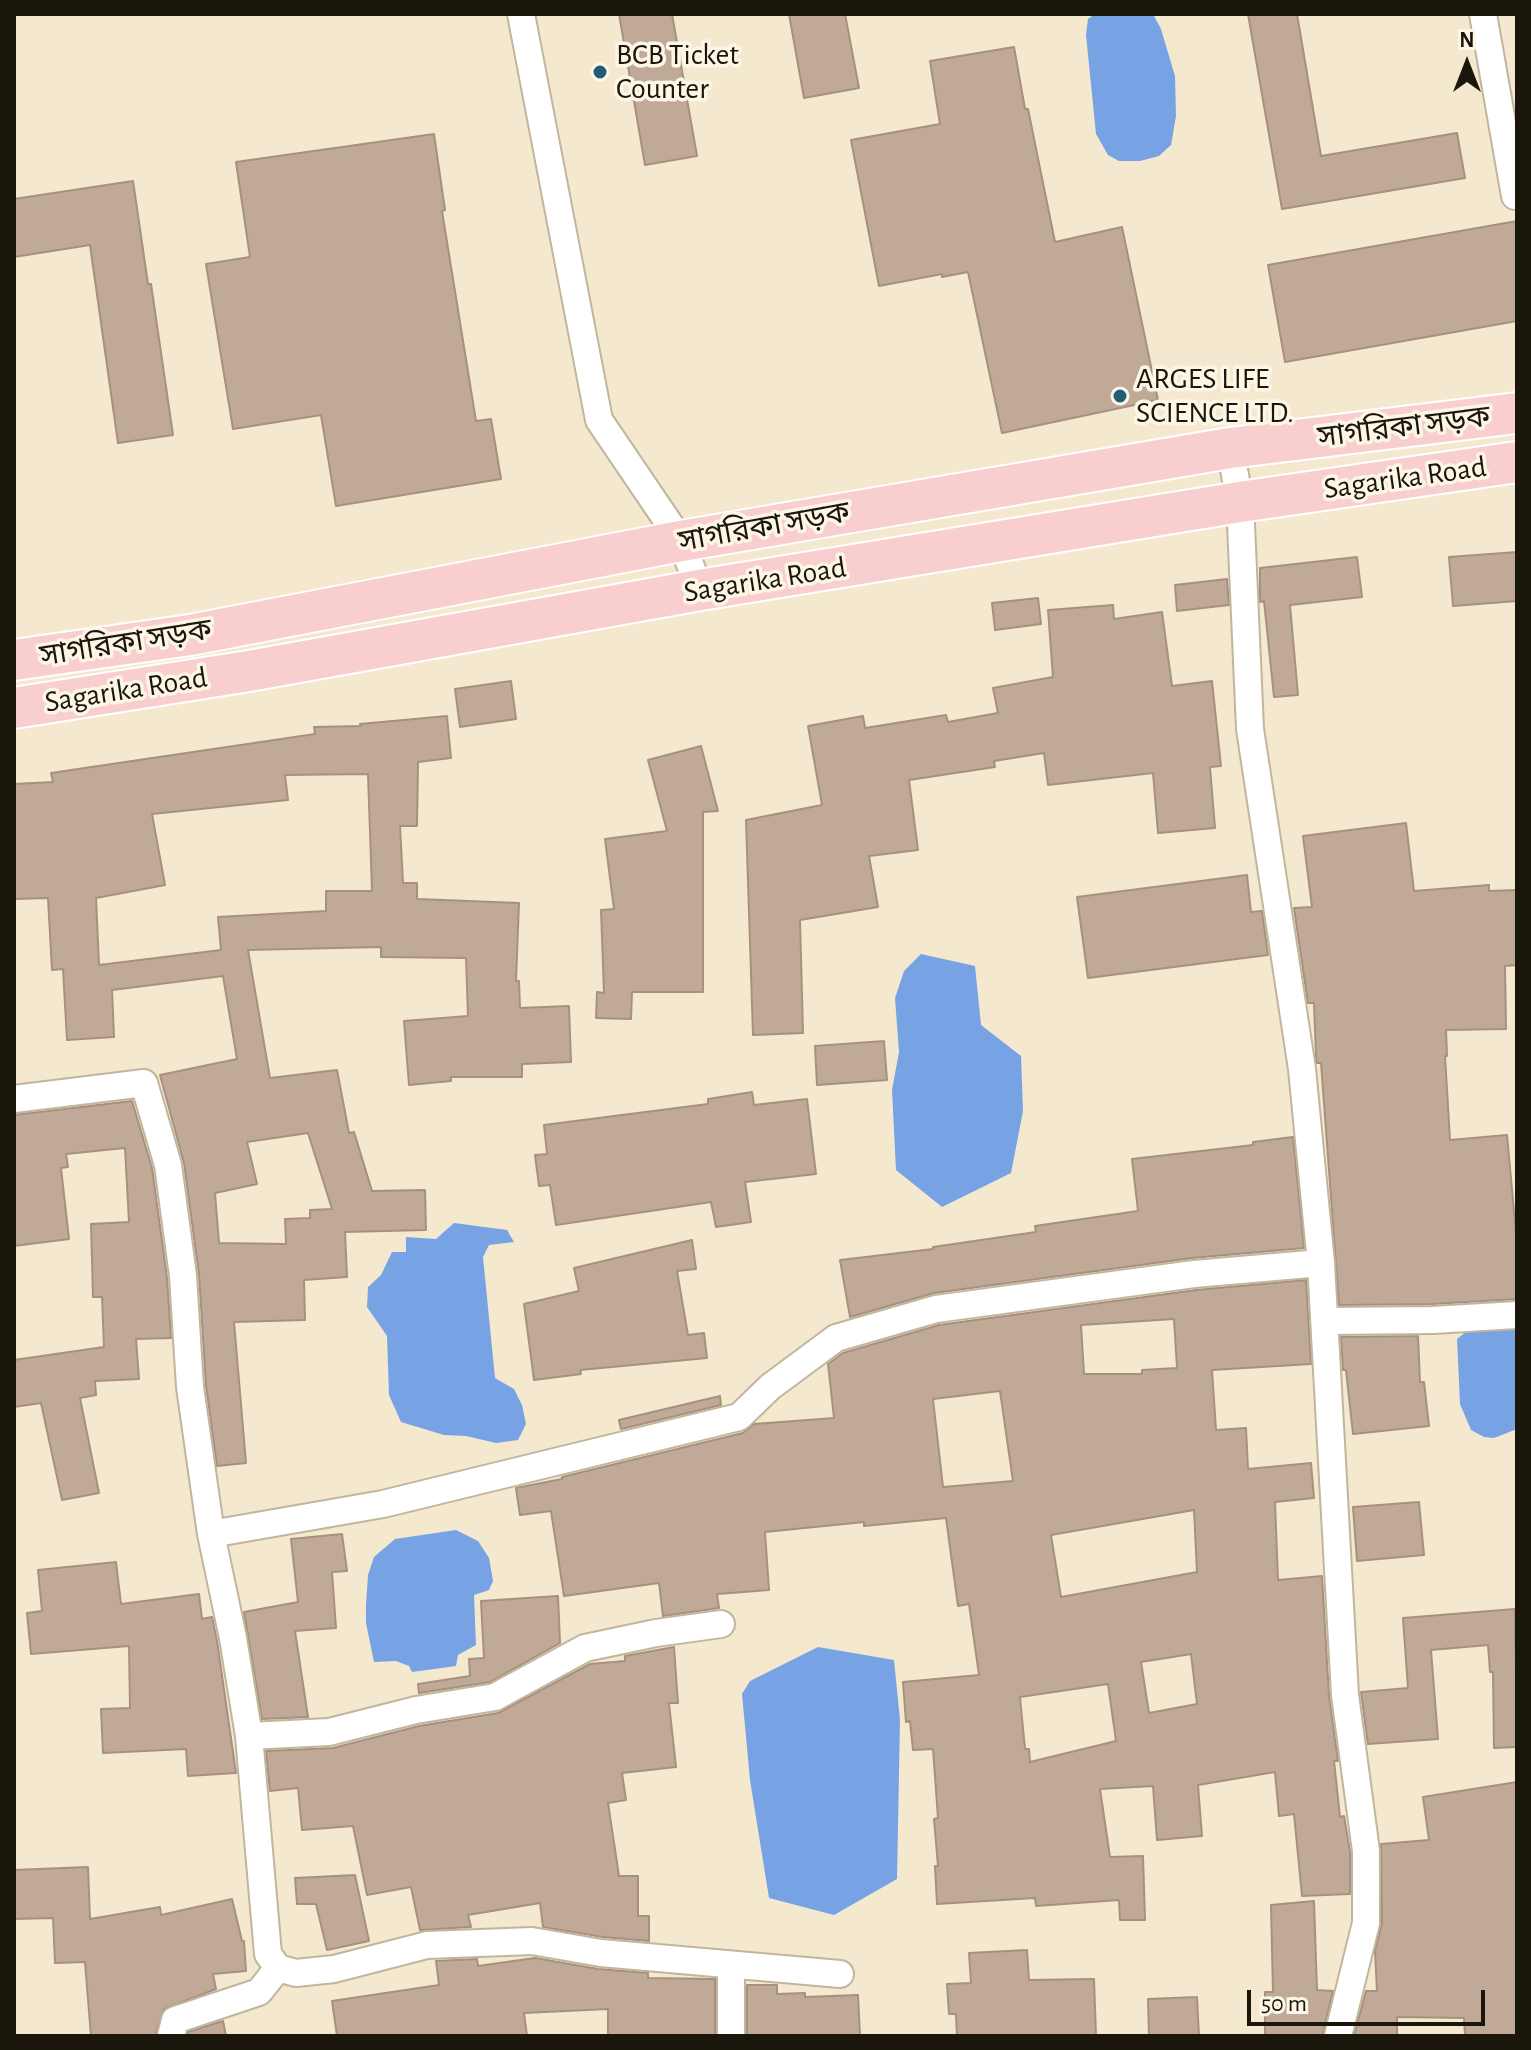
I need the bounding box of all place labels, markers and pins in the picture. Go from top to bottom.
place label: BCB Ticket Counter [616,37,739,108]
marker: BCB Ticket Counter [591,63,609,81]
place label: ARGES LIFE SCIENCE LTD. [1136,361,1294,432]
marker: ARGES LIFE SCIENCE LTD. [1111,387,1129,405]

